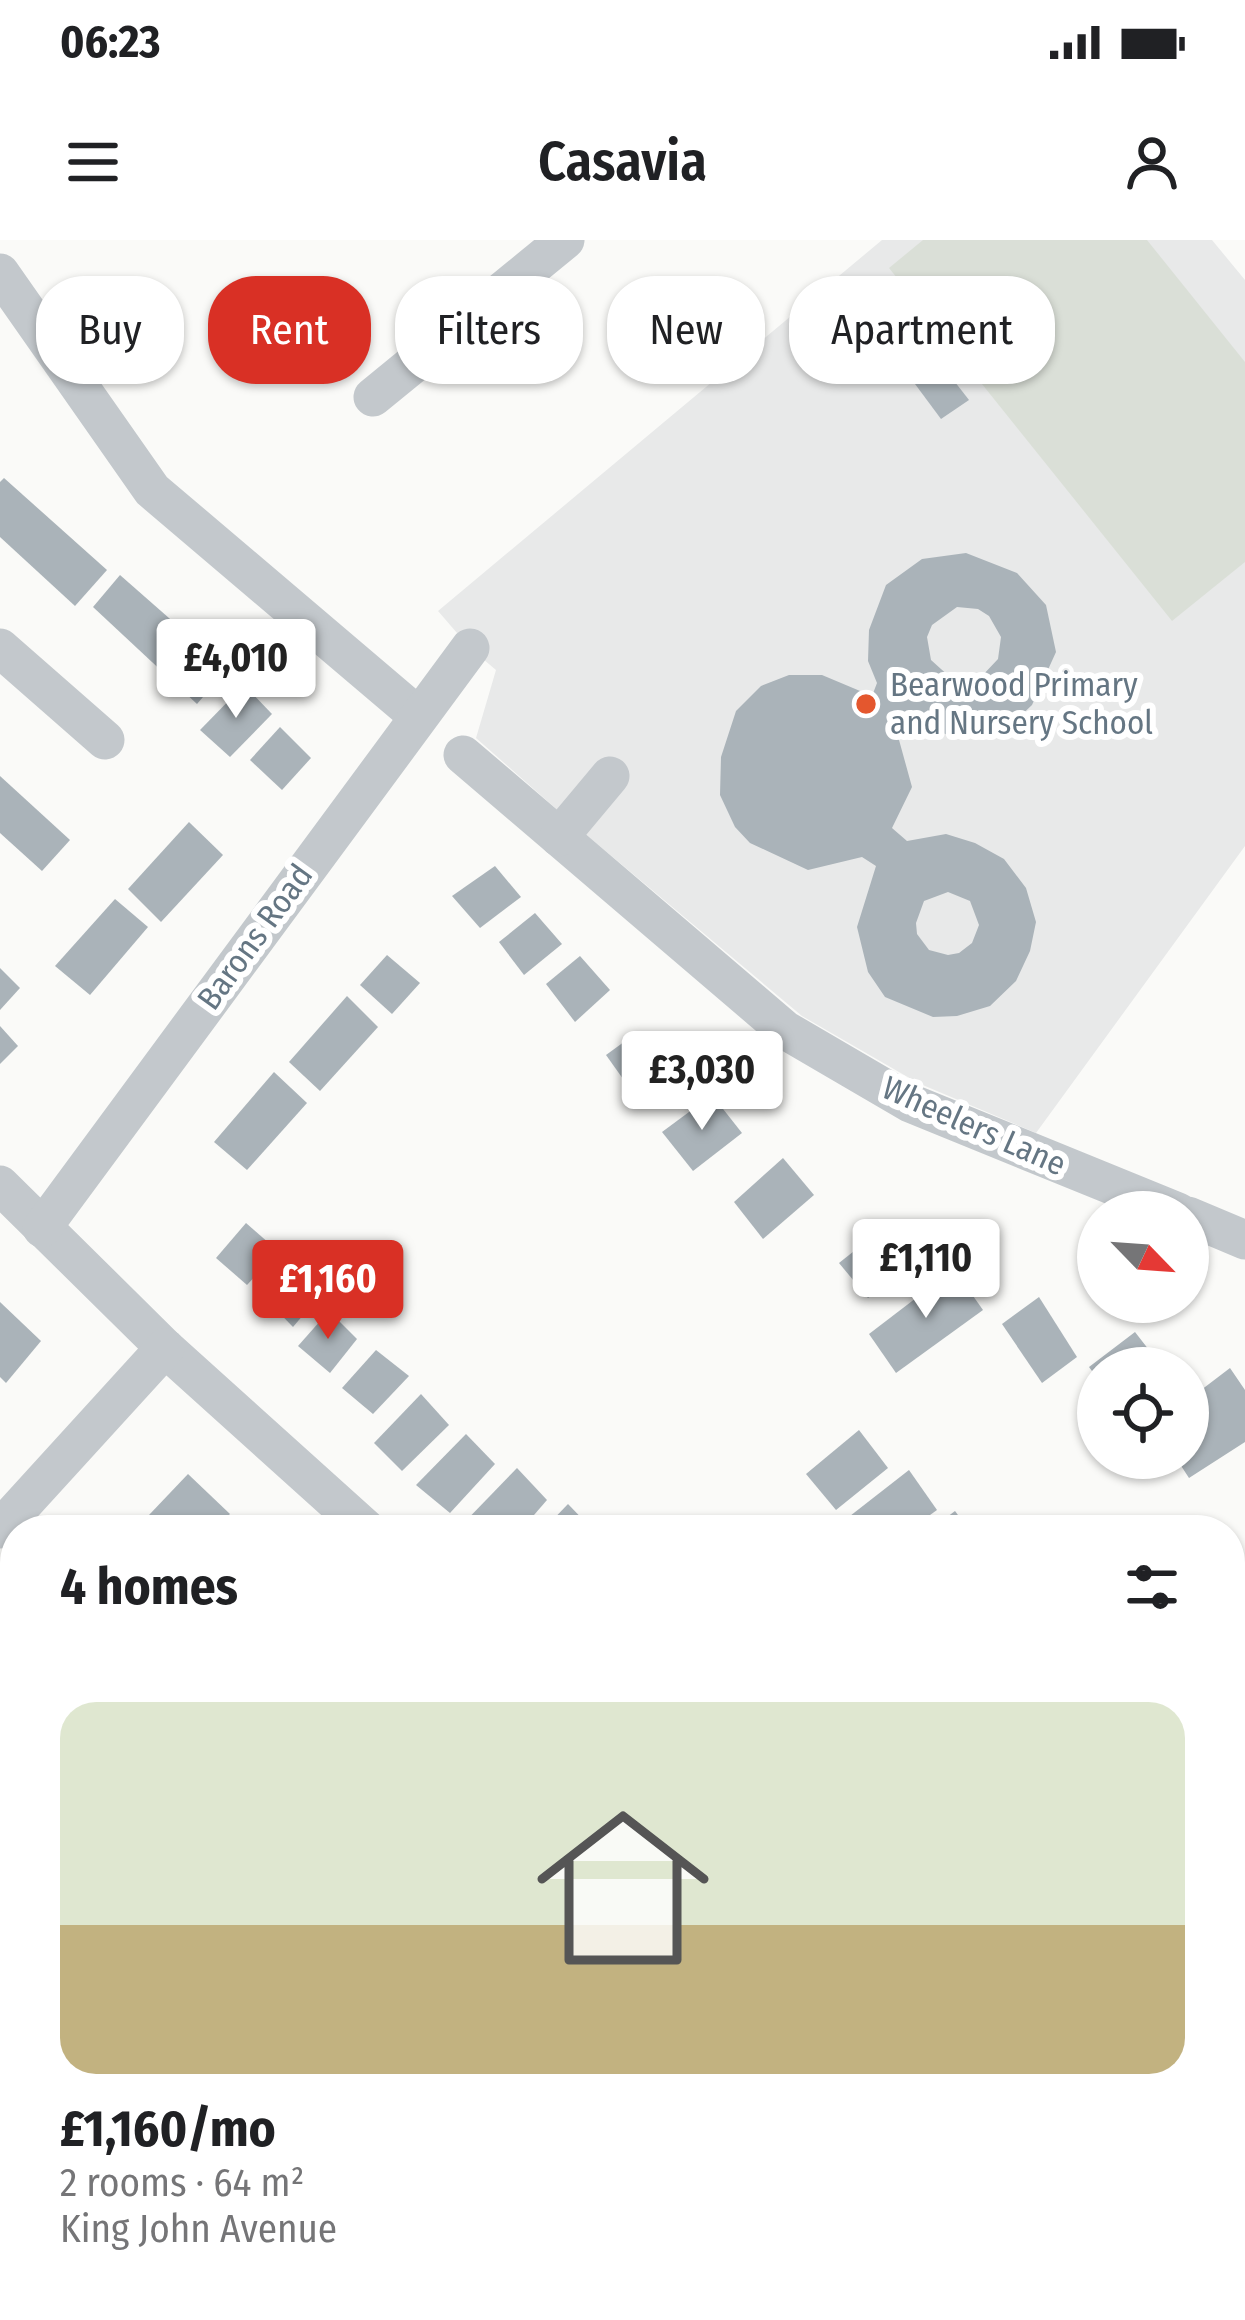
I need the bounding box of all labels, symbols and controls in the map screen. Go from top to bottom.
text: 06:23 [60,15,161,69]
icon: menu [60,129,126,195]
icon: person [1119,129,1185,195]
text: Casavia [538,130,707,194]
chip: Buy [36,276,184,384]
chip: Rent [208,276,371,384]
chip: Filters [395,276,583,384]
chip: New [607,276,765,384]
chip: Apartment [789,276,1055,384]
pin: £4,010 [138,619,334,721]
text: £4,010 [184,635,288,681]
place label: Bearwood Primary and Nursery School [890,665,1153,743]
marker: Bearwood Primary and Nursery School [853,691,879,717]
street label: Barons Road [189,857,321,1017]
pin: £3,030 [604,1031,800,1133]
text: £3,030 [649,1047,755,1093]
street label: Wheelers Lane [876,1068,1072,1184]
north arrow [1077,1191,1209,1323]
map controls [1077,1191,1209,1479]
pin: £1,110 [828,1219,1024,1321]
text: £1,110 [880,1235,972,1281]
pin: £1,160 [230,1240,426,1342]
text: £1,160 [279,1256,377,1302]
button: locate [1077,1347,1209,1479]
icon: filters [1119,1554,1185,1620]
text: 4 homes [60,1556,238,1618]
icon: home [515,1780,731,1996]
text: £1,160/mo [60,2098,276,2160]
text: 2 rooms · 64 m² [60,2160,304,2206]
text: King John Avenue [60,2206,337,2252]

